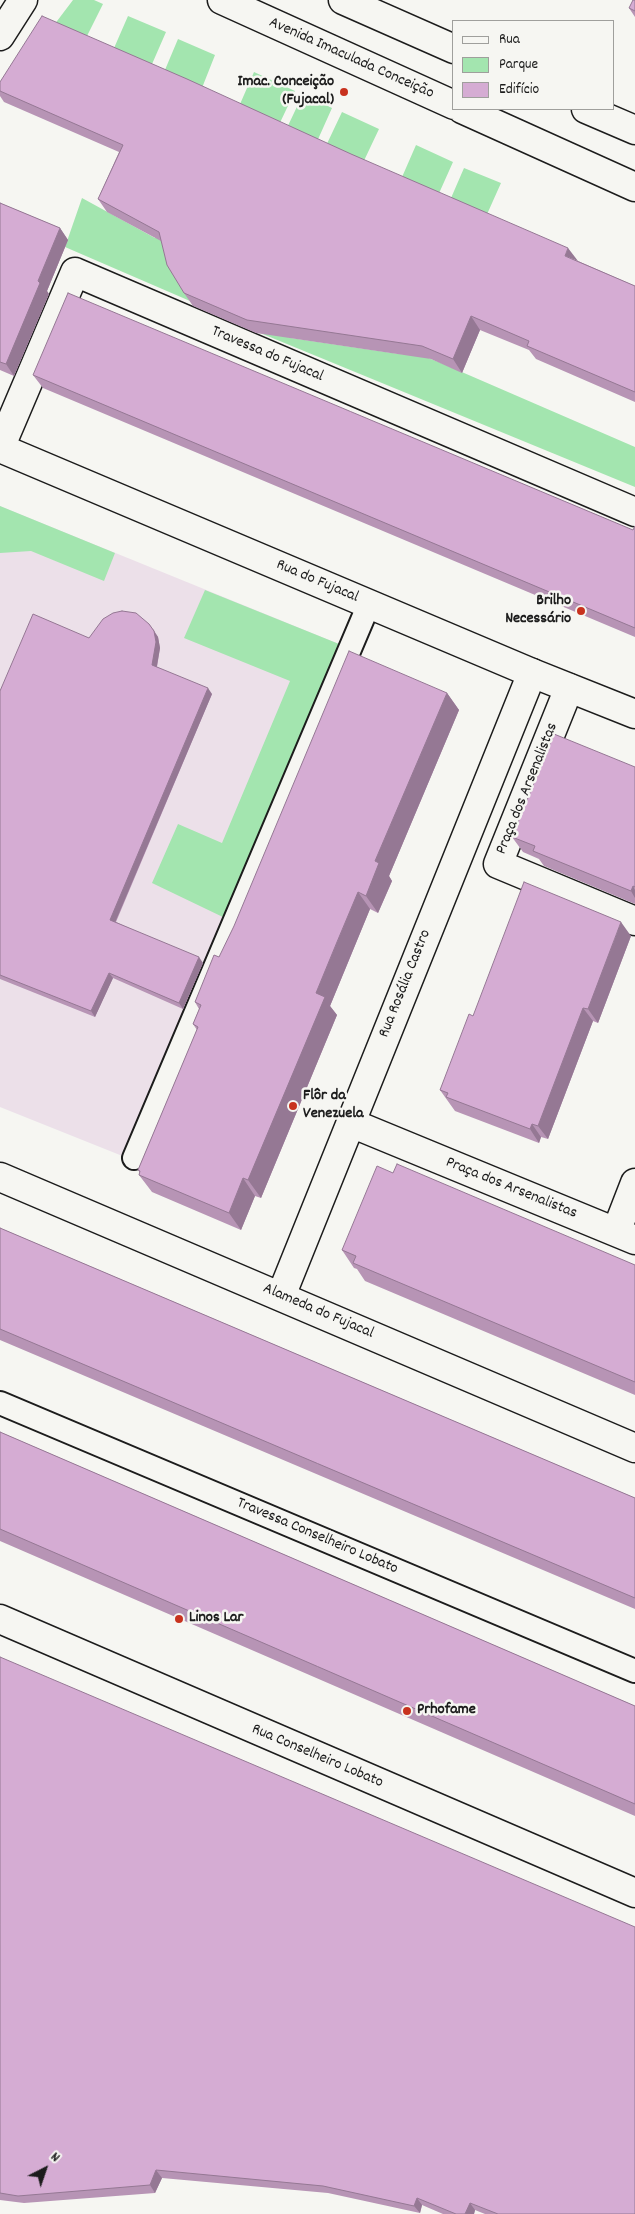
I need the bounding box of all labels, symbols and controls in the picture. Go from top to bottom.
street label: Avenida Imaculada Conceição [266,14,436,104]
legend [452,20,615,110]
text: Rua [499,29,520,51]
text: Parque [499,54,538,76]
place label: Imac. Conceição (Fujacal) [237,73,334,111]
text: Edifício [499,79,539,101]
marker: Imac. Conceição (Fujacal) [338,86,350,98]
street label: Travessa do Fujacal [208,323,326,387]
street label: Rua do Fujacal [273,556,361,608]
place label: Brilho Necessário [505,592,571,630]
marker: Brilho Necessário [575,605,587,617]
street label: Praça dos Arsenalistas [493,720,563,858]
street label: Rua Rosália Castro [376,927,436,1041]
place label: Flôr da Venezuela [303,1087,363,1125]
marker: Flôr da Venezuela [287,1100,299,1112]
street label: Praça dos Arsenalistas [442,1154,580,1224]
street label: Alameda do Fujacal [260,1280,376,1344]
street label: Travessa Conselheiro Lobato [233,1494,401,1580]
place label: Linos Lar [189,1609,243,1629]
marker: Linos Lar [173,1613,185,1625]
place label: Prhofame [417,1701,476,1721]
marker: Prhofame [401,1705,413,1717]
street label: Rua Conselheiro Lobato [248,1721,386,1793]
north arrow [20,2144,70,2194]
text: N [46,2148,64,2167]

